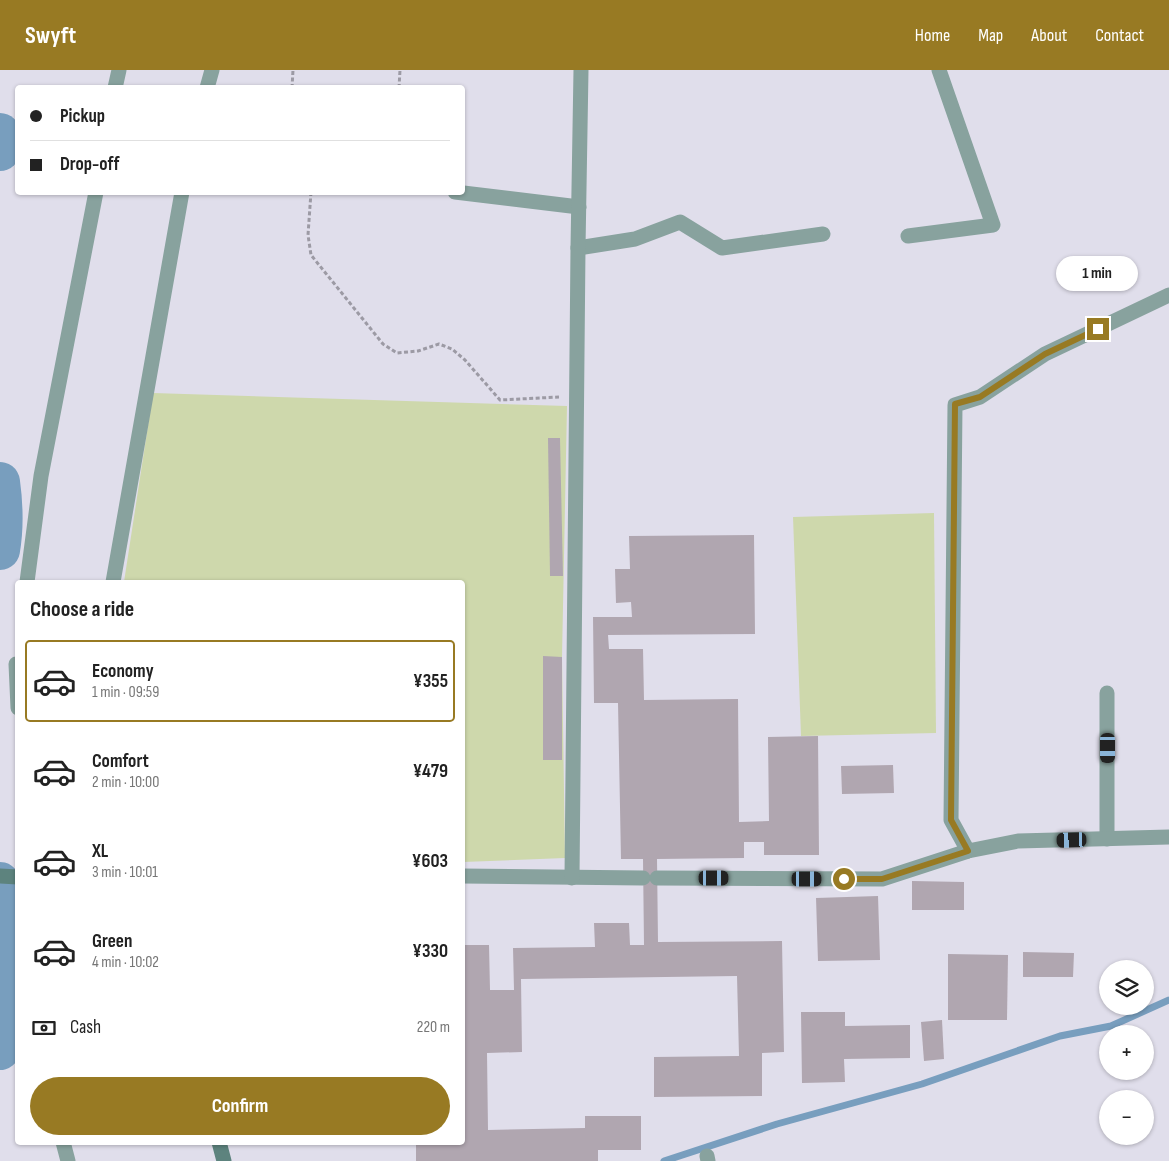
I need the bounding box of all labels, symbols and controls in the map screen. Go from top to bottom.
text: Swyft [25,21,76,50]
text: Home [915,25,950,46]
text: Map [978,25,1003,46]
text: About [1031,25,1067,46]
text: Contact [1095,25,1144,46]
text: Pickup [60,105,105,128]
text: Drop-off [60,153,120,176]
callout: 1 min [1057,256,1139,292]
text: 1 min [1082,264,1112,283]
route end [1087,318,1109,340]
text: Choose a ride [30,596,134,623]
icon: car [32,659,77,704]
text: Economy [92,660,154,683]
text: ¥355 [413,670,448,693]
text: 1 min · 09:59 [92,683,159,702]
car [1100,733,1115,763]
icon: car [32,749,77,794]
text: Comfort [92,750,149,773]
text: ¥479 [413,760,448,783]
text: 2 min · 10:00 [92,773,159,792]
car [1056,832,1087,848]
icon: car [32,839,77,884]
text: XL [92,840,108,863]
text: ¥603 [412,850,448,873]
text: 3 min · 10:01 [92,863,158,882]
route start [833,868,855,890]
car [699,871,729,886]
car [792,872,822,887]
icon: car [32,929,77,974]
text: Green [92,930,132,953]
text: ¥330 [412,940,448,963]
text: 4 min · 10:02 [92,953,159,972]
map controls [1099,960,1154,1145]
button: layers [1099,960,1154,1015]
icon: cash [30,1014,58,1042]
text: Cash [70,1016,101,1039]
text: 220 m [417,1018,450,1037]
button: + [1099,1025,1154,1080]
button: Confirm [30,1077,450,1135]
button: − [1099,1090,1154,1145]

